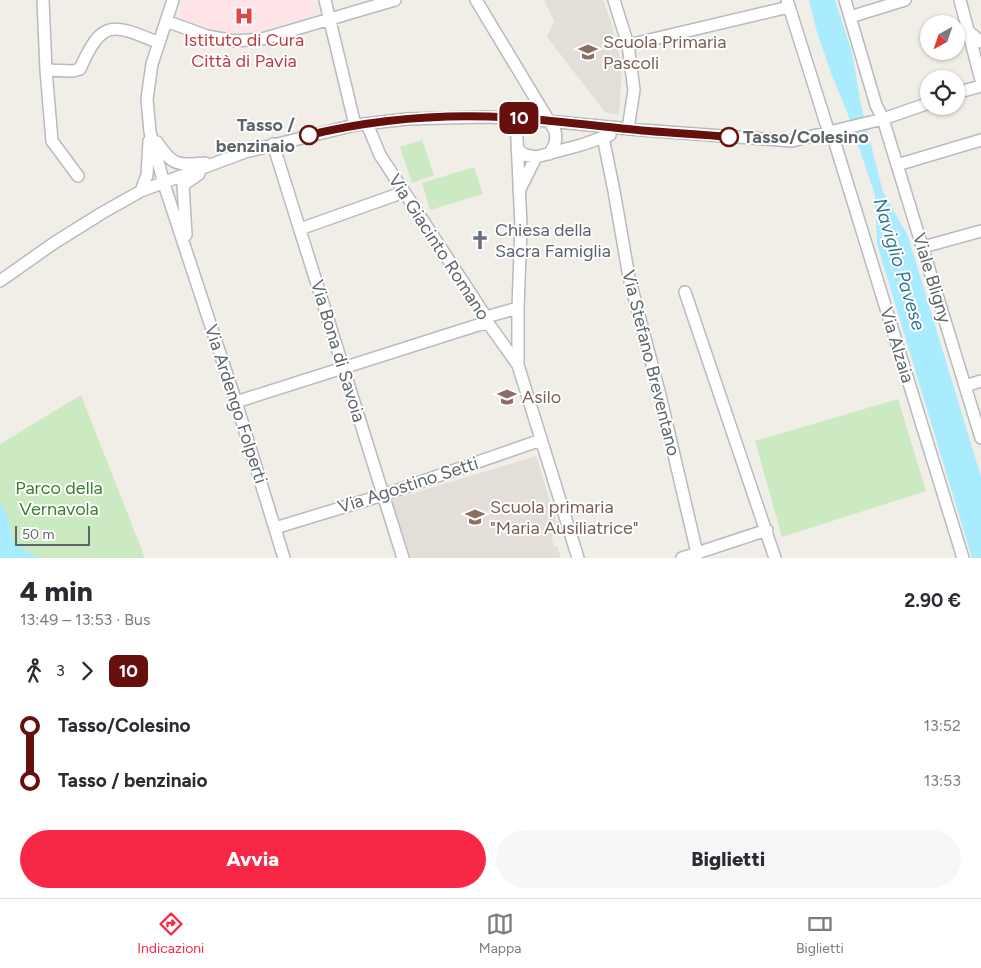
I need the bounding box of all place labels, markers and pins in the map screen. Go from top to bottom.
hospital icon: Istituto di Cura Città di Pavia [233,5,255,27]
place label: Istituto di Cura Città di Pavia [184,29,304,72]
place label: Scuola Primaria Pascoli [603,31,726,74]
school or university icon: Scuola Primaria Pascoli [577,41,599,63]
place label: Tasso / benzinaio [216,114,295,157]
marker: Tasso / benzinaio [299,125,319,145]
place label: Tasso/Colesino [743,126,869,148]
marker: Tasso/Colesino [719,127,739,147]
place label: Chiesa della Sacra Famiglia [495,219,611,262]
church icon: Chiesa della Sacra Famiglia [469,229,491,251]
school or university icon: Asilo [496,386,518,408]
place label: Asilo [522,386,561,408]
place label: Scuola primaria "Maria Ausiliatrice" [490,496,639,539]
school or university icon: Scuola primaria "Maria Ausiliatrice" [464,506,486,528]

